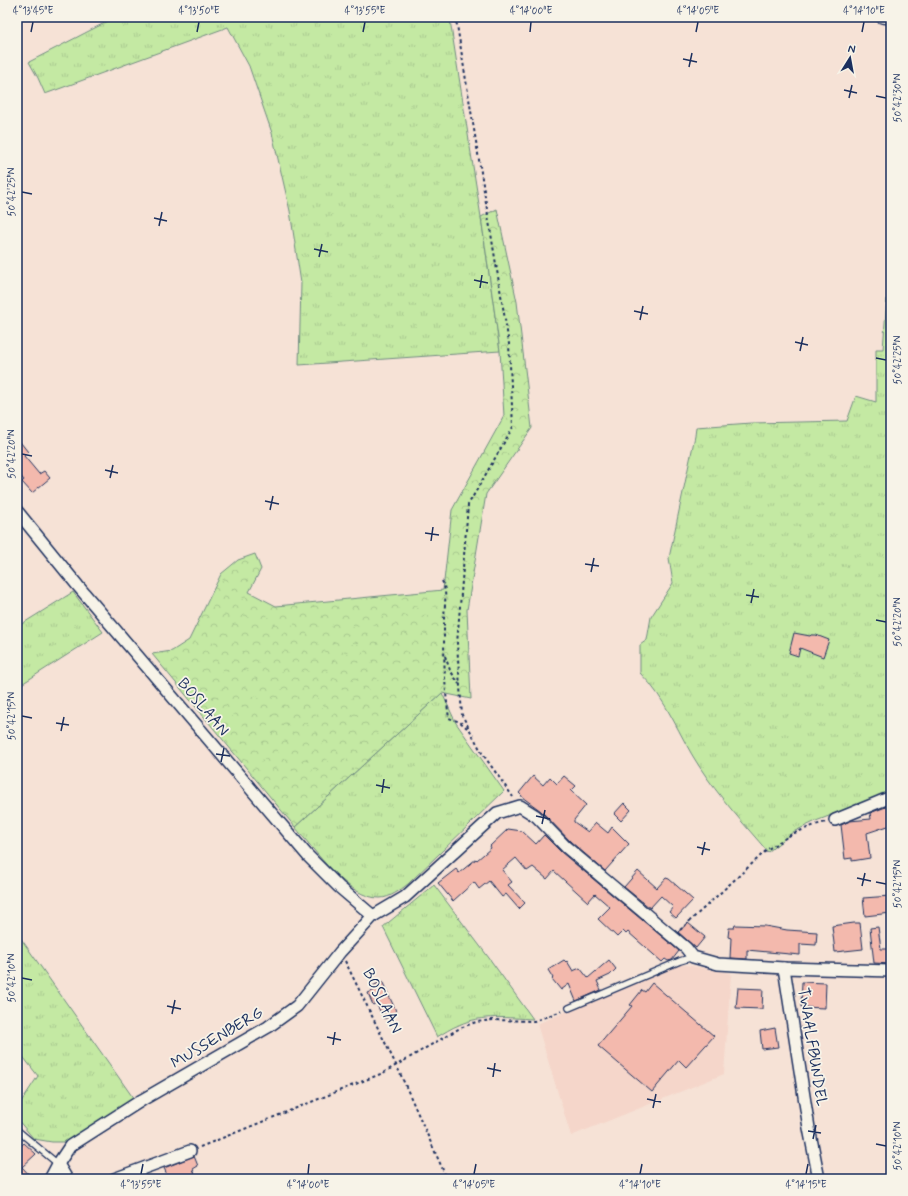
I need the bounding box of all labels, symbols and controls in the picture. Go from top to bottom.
text: 4°13'45"E [13,4,53,18]
text: 4°13'50"E [178,4,220,18]
text: 4°13'55"E [345,4,386,18]
text: 4°14'00"E [510,4,552,18]
text: 4°14'05"E [677,4,719,18]
text: 4°14'10"E [843,4,885,18]
north arrow [830,38,870,78]
text: N [847,42,857,57]
text: 50°42'30"N [891,73,905,122]
text: 50°42'25"N [5,167,19,216]
text: 50°42'25"N [891,335,905,384]
text: 50°42'20"N [5,429,19,479]
text: 50°42'20"N [891,597,905,647]
street label: BOSLAAN [173,674,233,740]
text: 50°42'15"N [5,691,19,740]
text: 50°42'15"N [891,859,905,908]
text: 50°42'10"N [5,953,19,1002]
street label: BOSLAAN [357,965,407,1037]
street label: TWAALFBUNDEL [792,986,832,1108]
street label: MUSSENBERG [167,1002,267,1074]
text: 50°42'10"N [891,1121,905,1170]
text: 4°13'55"E [121,1178,162,1192]
text: 4°14'00"E [287,1178,329,1192]
text: 4°14'05"E [453,1178,495,1192]
text: 4°14'10"E [619,1178,661,1192]
text: 4°14'15"E [785,1178,827,1192]

